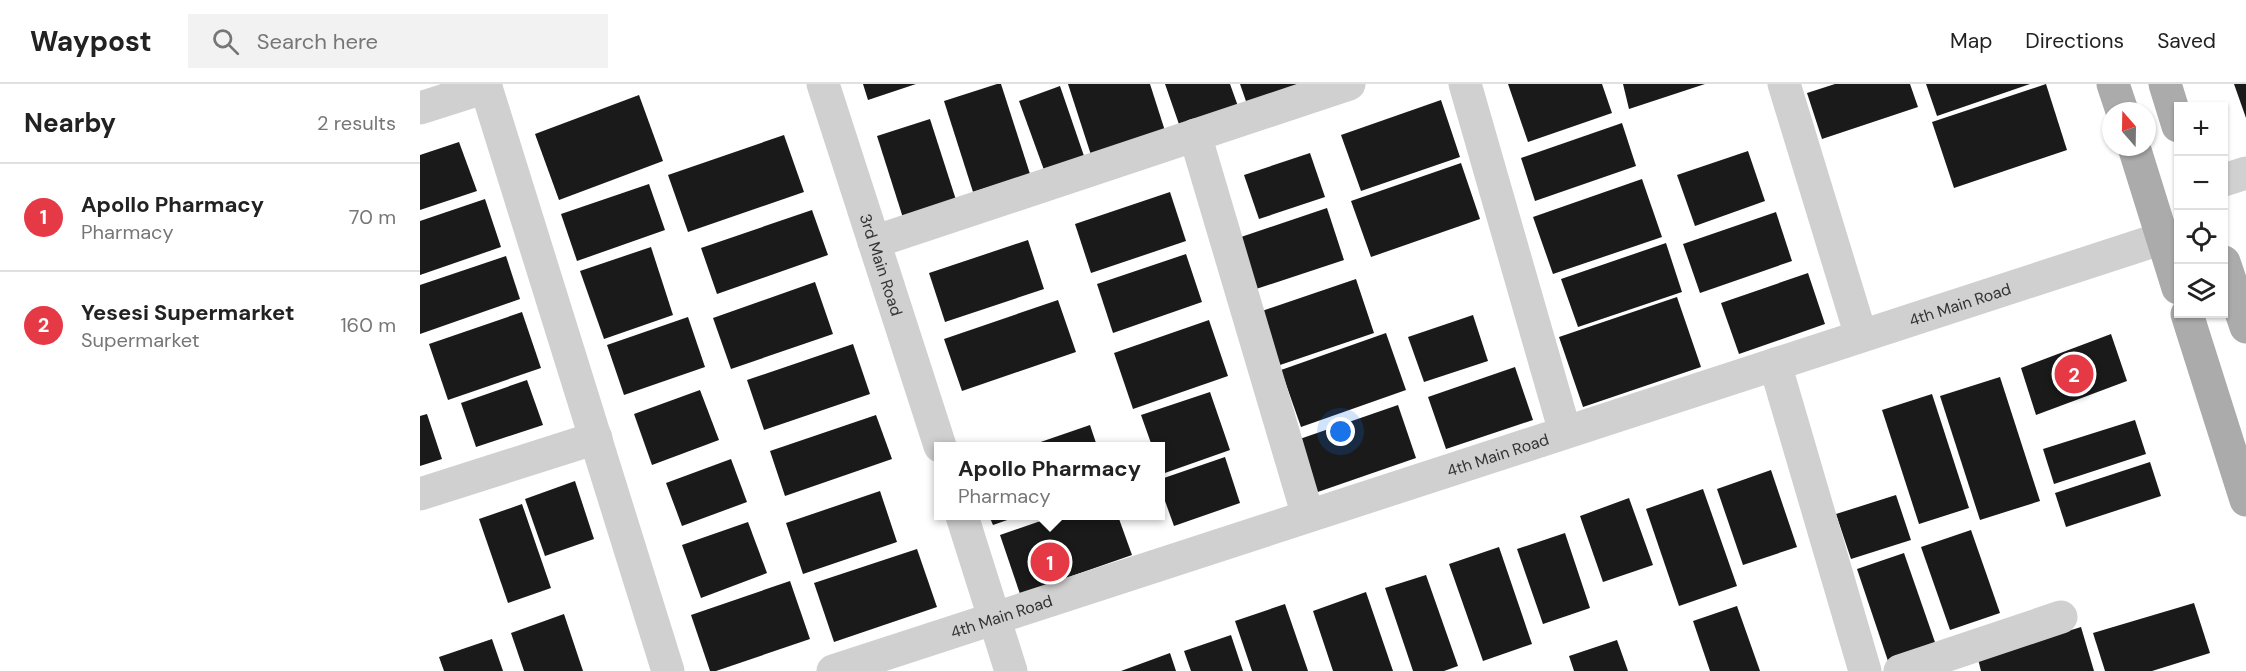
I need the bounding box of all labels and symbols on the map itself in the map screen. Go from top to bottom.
north arrow [2102,102,2156,156]
street label: 3rd Main Road [855,211,908,319]
street label: 4th Main Road [1906,278,2014,331]
pin: 2 [2054,352,2094,396]
your location [1326,417,1355,446]
street label: 4th Main Road [1444,428,1551,481]
pin: 1 [1030,540,1070,584]
street label: 4th Main Road [948,590,1055,643]

